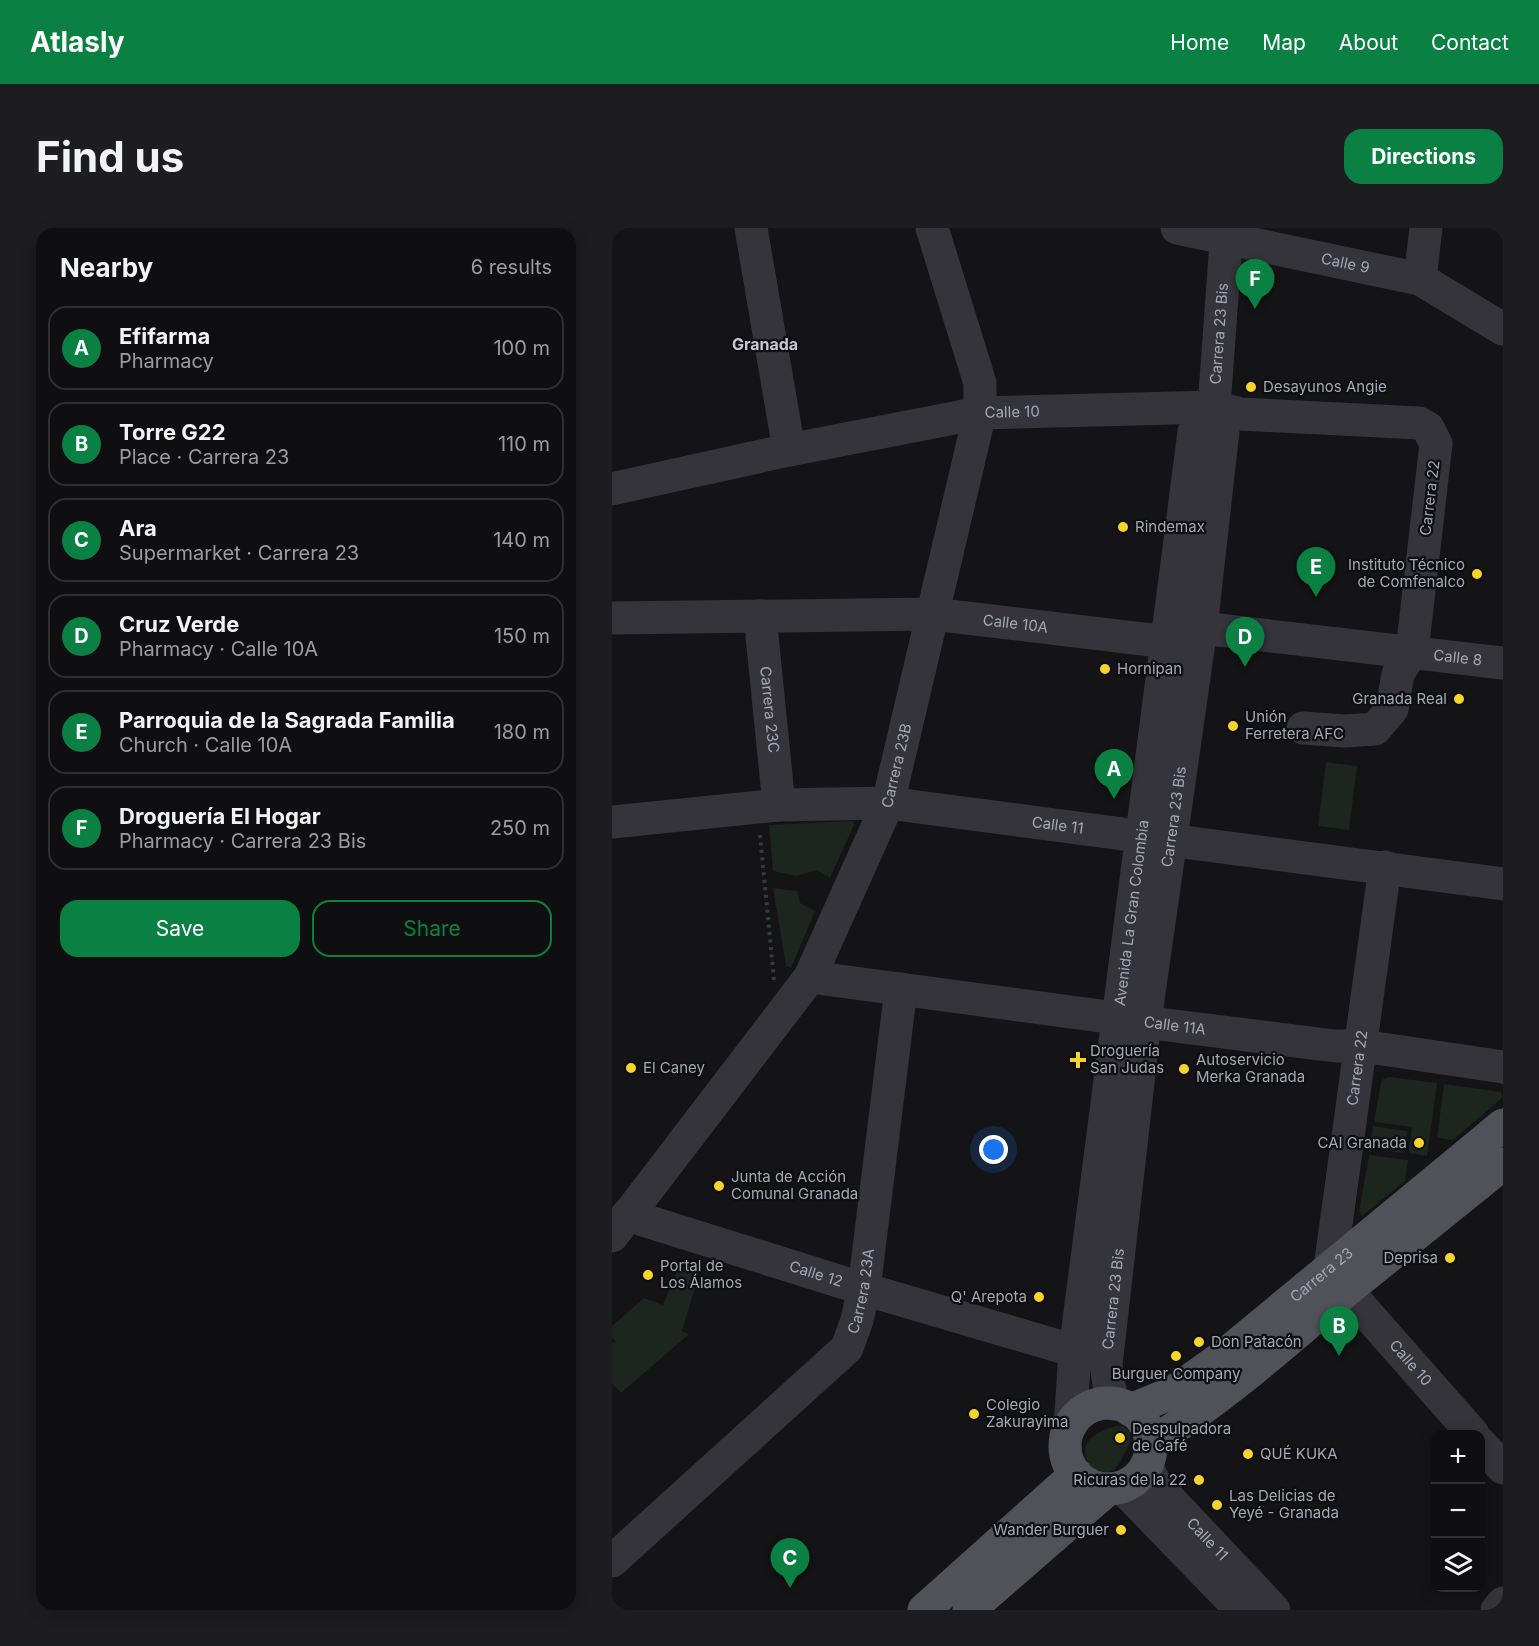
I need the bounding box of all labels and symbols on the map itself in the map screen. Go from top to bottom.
street label: Calle 9 [1320,249,1371,277]
pin: F [1236,260,1274,309]
street label: Carrera 23 Bis [1206,282,1232,385]
district label: Granada [732,334,798,354]
place label: Desayunos Angie [1263,377,1387,396]
marker: Desayunos Angie [1244,380,1258,394]
street label: Calle 10 [984,401,1040,422]
street label: Carrera 22 [1415,459,1444,537]
place label: Rindemax [1135,517,1205,536]
marker: Rindemax [1116,520,1130,534]
pin: E [1296,548,1336,597]
place label: Instituto Técnico de Comfenalco [1348,555,1465,591]
marker: Instituto Técnico de Comfenalco [1470,567,1484,581]
street label: Calle 10A [982,610,1049,637]
pin: D [1226,618,1264,667]
street label: Calle 8 [1432,645,1483,670]
place label: Hornipan [1117,659,1182,678]
marker: Hornipan [1098,662,1112,676]
street label: Carrera 23C [756,665,784,754]
place label: Granada Real [1352,689,1447,708]
marker: Granada Real [1452,692,1466,706]
place label: Unión Ferretera AFC [1245,707,1344,743]
marker: Unión Ferretera AFC [1226,719,1240,733]
street label: Carrera 23B [877,722,915,810]
pin: A [1094,750,1134,799]
street label: Carrera 23 Bis [1157,765,1190,868]
street label: Calle 11 [1031,812,1085,838]
street label: Avenida La Gran Colombia [1110,819,1153,1007]
street label: Calle 11A [1143,1012,1207,1039]
street label: Carrera 22 [1342,1029,1372,1107]
place label: Droguería San Judas [1090,1041,1164,1077]
place label: Autoservicio Merka Granada [1196,1050,1305,1086]
marker: Droguería San Judas [1071,1053,1085,1067]
place label: El Caney [643,1058,706,1077]
marker: El Caney [624,1061,638,1075]
marker: Autoservicio Merka Granada [1177,1062,1191,1076]
place label: CAI Granada [1318,1133,1407,1152]
your location [979,1135,1008,1164]
marker: CAI Granada [1412,1136,1426,1150]
place label: Junta de Acción Comunal Granada [731,1167,858,1203]
marker: Junta de Acción Comunal Granada [712,1179,726,1193]
street label: Carrera 23 [1286,1243,1357,1306]
street label: Carrera 23A [843,1247,878,1336]
street label: Carrera 23 Bis [1098,1247,1128,1350]
place label: Deprisa [1383,1248,1438,1267]
marker: Deprisa [1443,1251,1457,1265]
place label: Portal de Los Álamos [660,1256,742,1292]
street label: Calle 12 [787,1256,845,1291]
marker: Portal de Los Álamos [641,1268,655,1282]
place label: Q' Arepota [951,1287,1027,1306]
marker: Q' Arepota [1032,1290,1046,1304]
pin: B [1320,1306,1358,1356]
place label: Don Patacón [1211,1332,1302,1351]
marker: Don Patacón [1192,1335,1206,1349]
street label: Calle 10 [1385,1336,1436,1390]
marker: Burguer Company [1169,1349,1183,1363]
place label: Burguer Company [1112,1364,1241,1383]
place label: Colegio Zakurayima [986,1395,1068,1431]
marker: Colegio Zakurayima [967,1407,981,1421]
place label: Despulpadora de Café [1132,1419,1231,1455]
marker: Despulpadora de Café [1113,1431,1127,1445]
place label: QUÉ KUKA [1260,1444,1338,1463]
marker: QUÉ KUKA [1241,1447,1255,1461]
place label: Ricuras de la 22 [1073,1470,1187,1489]
marker: Ricuras de la 22 [1192,1473,1206,1487]
place label: Las Delicias de Yeyé - Granada [1229,1486,1339,1522]
marker: Las Delicias de Yeyé - Granada [1210,1498,1224,1512]
street label: Calle 11 [1183,1513,1232,1564]
place label: Wander Burguer [993,1520,1109,1539]
marker: Wander Burguer [1114,1523,1128,1537]
pin: C [770,1538,810,1588]

